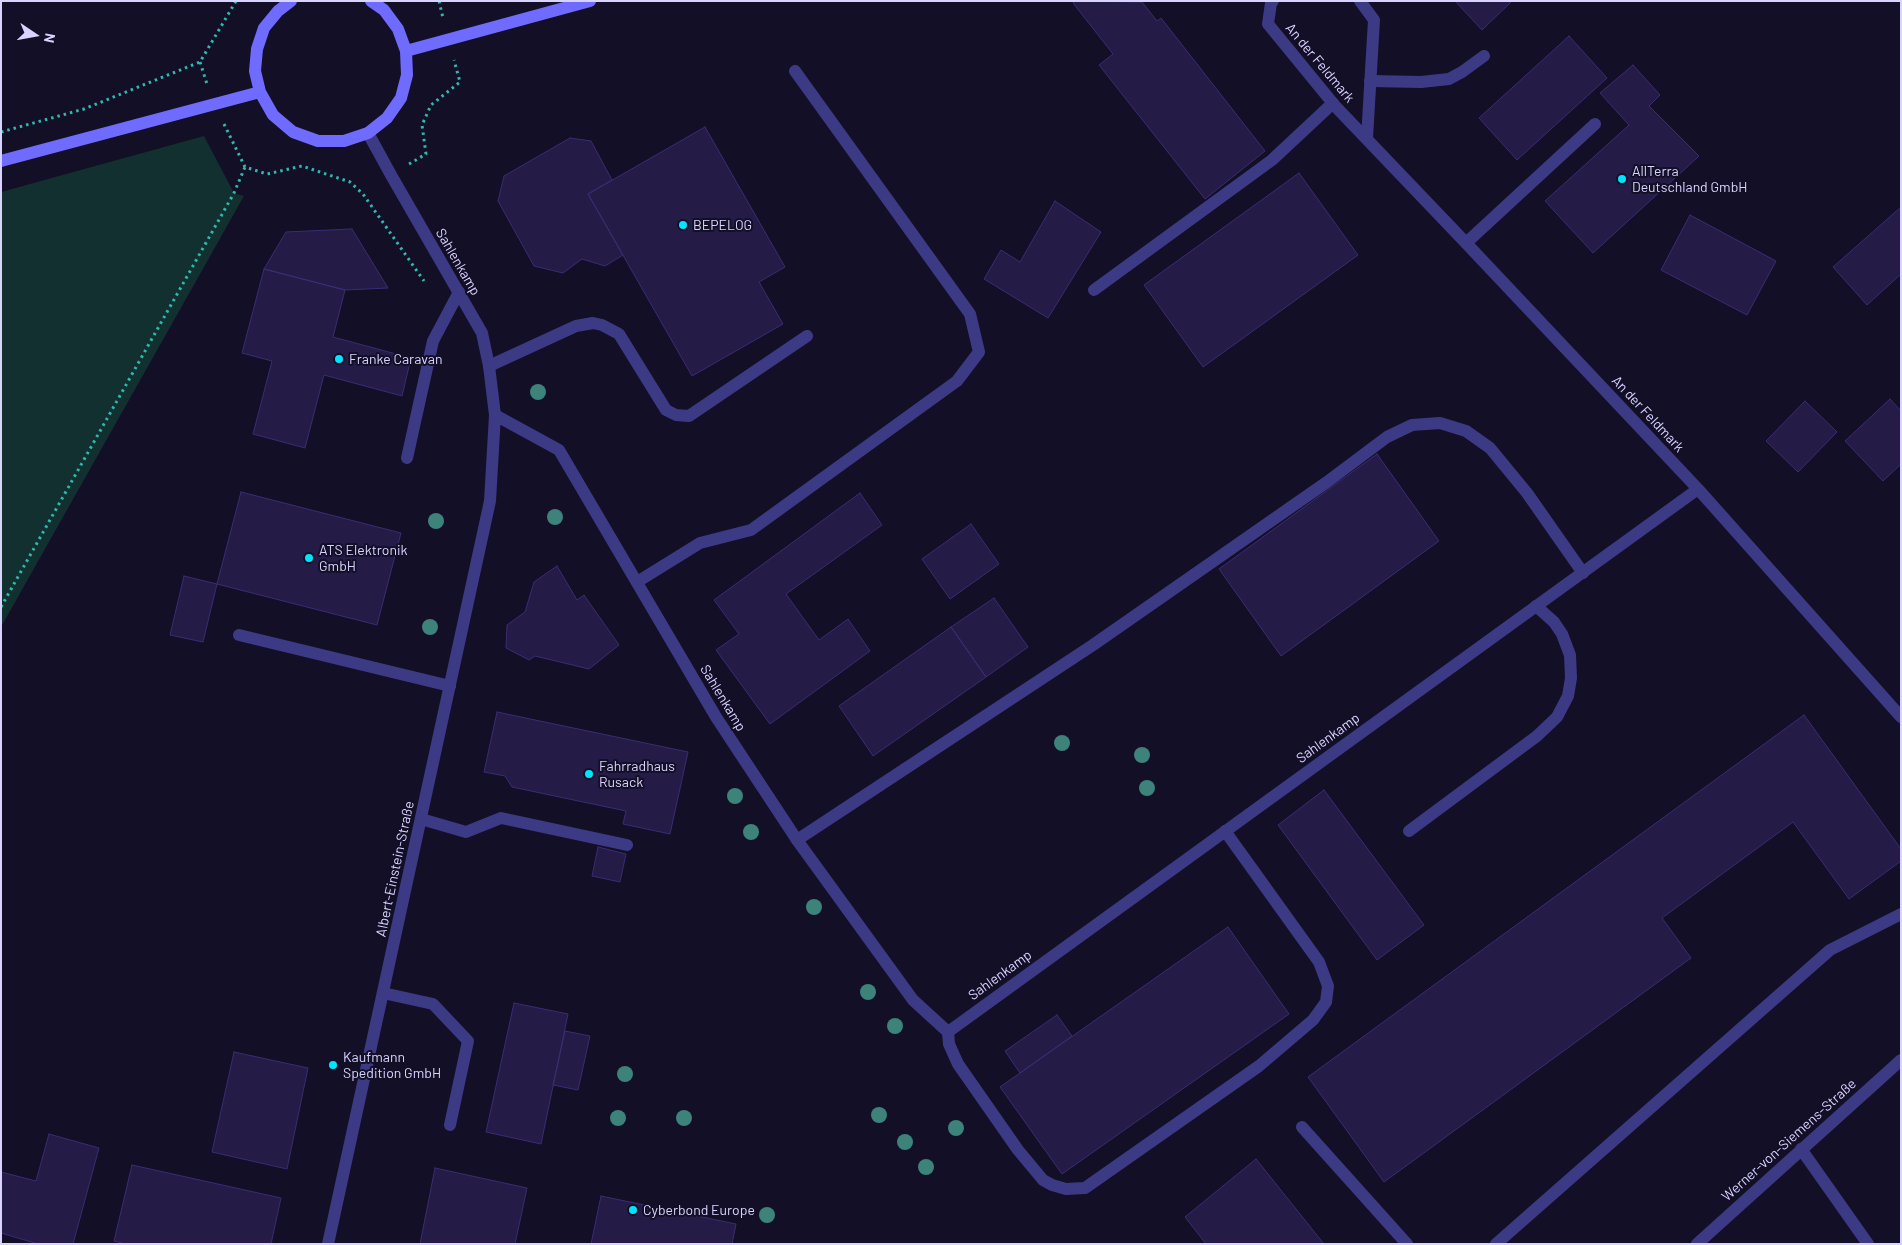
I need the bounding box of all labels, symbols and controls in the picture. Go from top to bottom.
north arrow [10,10,60,60]
street label: An der Feldmark [1282,20,1358,106]
text: N [41,32,59,45]
place label: AllTerra Deutschland GmbH [1632,163,1747,196]
marker: AllTerra Deutschland GmbH [1616,173,1628,185]
place label: BEPELOG [693,217,752,233]
marker: BEPELOG [677,219,689,231]
street label: Sahlenkamp [432,226,484,298]
place label: Franke Caravan [349,351,442,367]
marker: Franke Caravan [333,353,345,365]
street label: An der Feldmark [1608,372,1688,456]
place label: ATS Elektronik GmbH [319,542,408,574]
marker: ATS Elektronik GmbH [303,552,315,564]
street label: Sahlenkamp [697,662,749,734]
street label: Sahlenkamp [1293,709,1363,767]
place label: Fahrradhaus Rusack [599,758,675,790]
marker: Fahrradhaus Rusack [583,768,595,780]
street label: Albert-Einstein-Straße [372,800,418,938]
street label: Sahlenkamp [965,946,1035,1004]
place label: Kaufmann Spedition GmbH [343,1049,441,1082]
marker: Kaufmann Spedition GmbH [327,1059,339,1071]
street label: Werner-von-Siemens-Straße [1718,1075,1860,1205]
place label: Cyberbond Europe [643,1202,755,1218]
marker: Cyberbond Europe [627,1204,639,1216]

